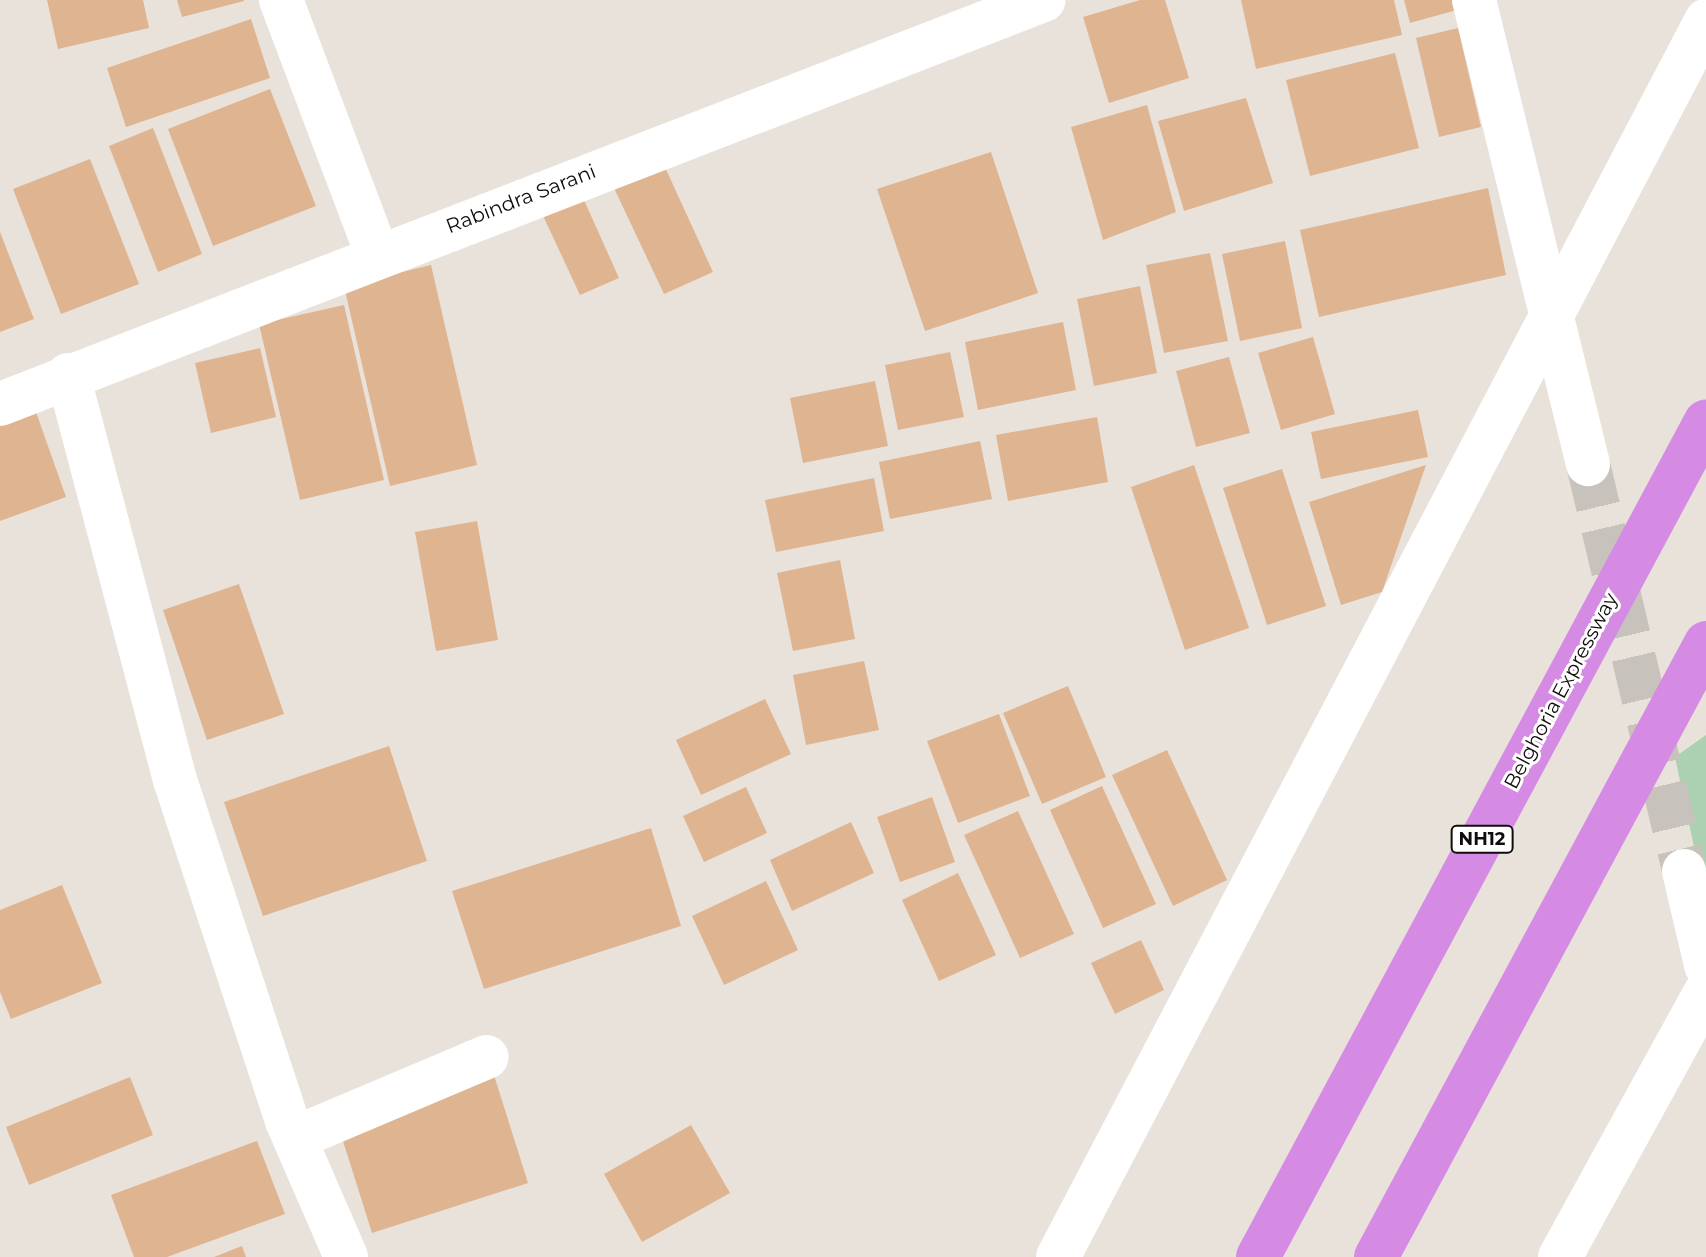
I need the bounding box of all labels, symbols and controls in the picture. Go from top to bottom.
street label: Rabindra Sarani [443,159,599,239]
street label: Belghoria Expressway [1499,589,1623,793]
road number: NH12 [1450,825,1514,853]

